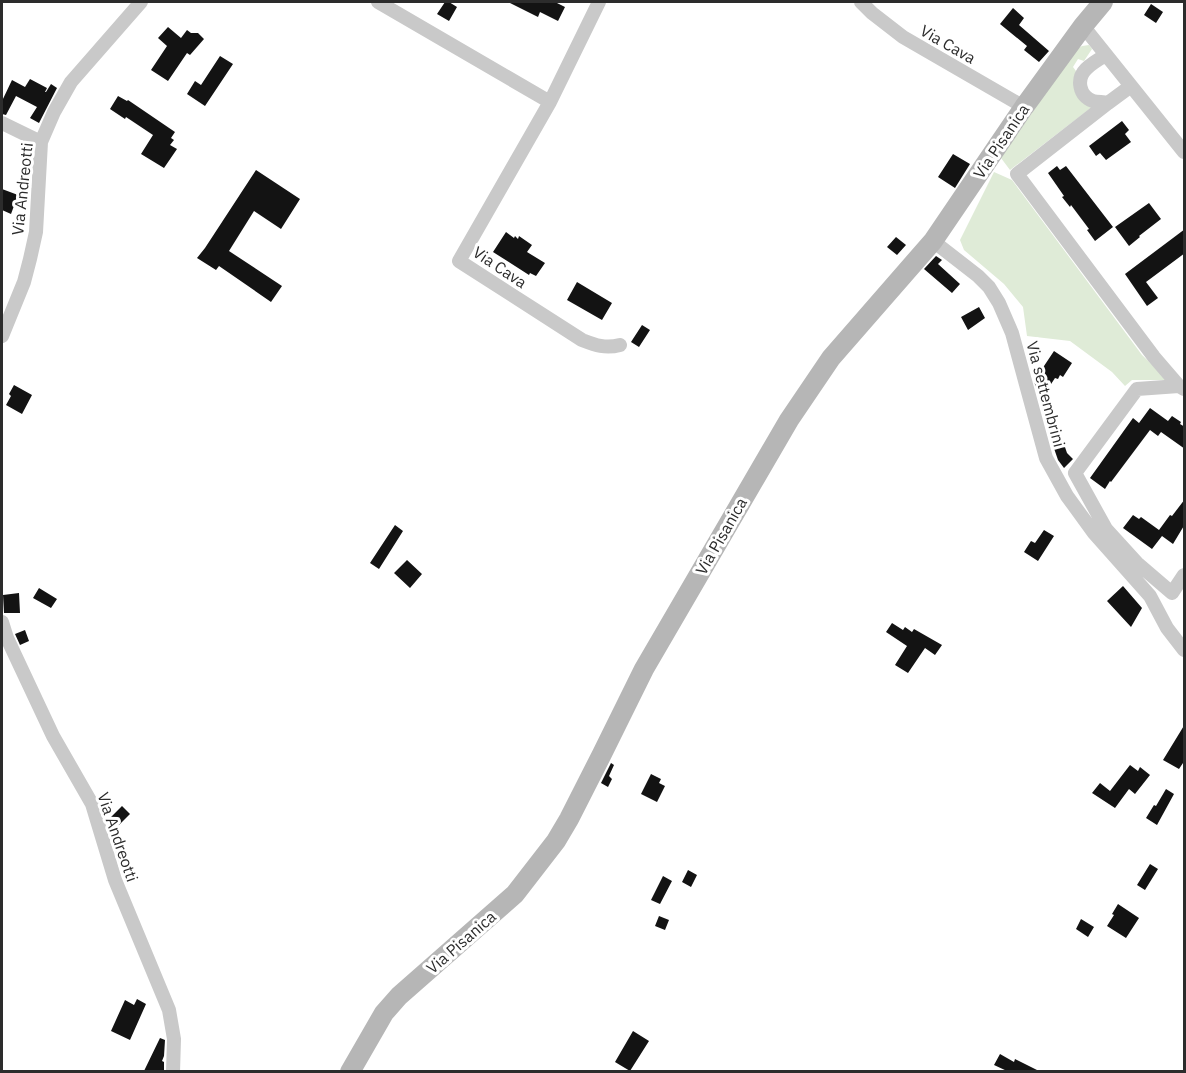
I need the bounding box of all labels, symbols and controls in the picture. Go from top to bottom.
street label: Via Cava [917,20,980,68]
street label: Via Pisanica [969,99,1034,182]
street label: Via Andreotti [7,142,37,236]
street label: Via Cava [469,242,531,293]
street label: Via settembrini [1022,339,1070,449]
street label: Via Pisanica [691,493,751,578]
street label: Via Andreotti [93,790,143,884]
street label: Via Pisanica [422,906,500,978]

